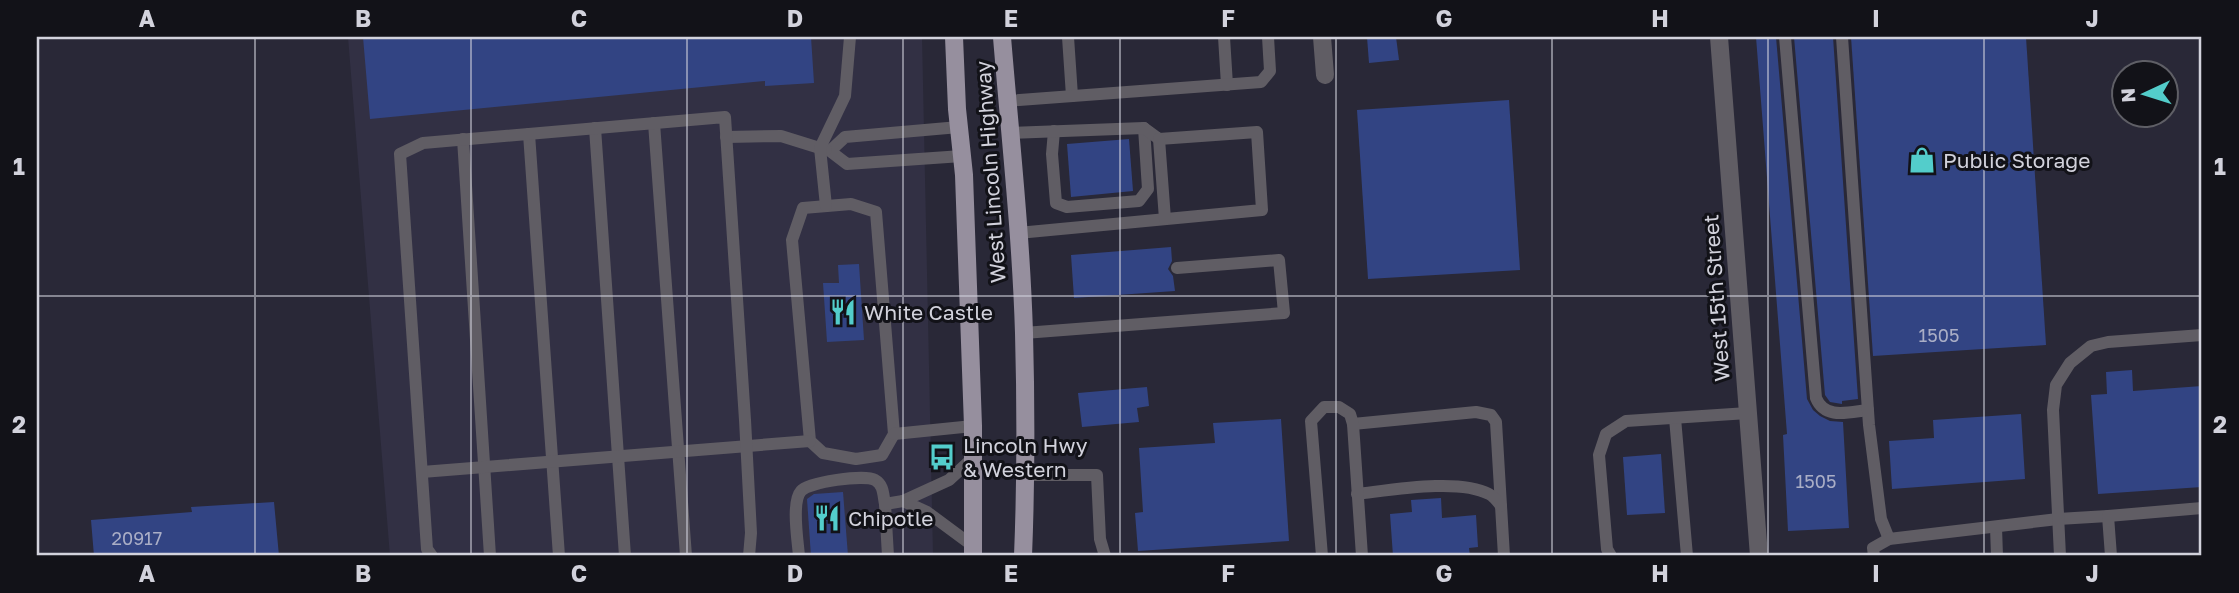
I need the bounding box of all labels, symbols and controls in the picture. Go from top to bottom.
text: A [139,4,156,32]
text: B [355,4,371,32]
text: C [571,4,587,32]
text: D [787,4,803,32]
text: E [1004,4,1018,32]
text: F [1221,4,1235,32]
text: G [1436,4,1452,32]
text: H [1651,4,1669,32]
text: I [1872,4,1880,32]
text: J [2085,4,2099,32]
street label: West Lincoln Highway [969,60,1011,284]
north arrow [2110,60,2180,130]
text: N [2116,87,2140,103]
shop icon: Public Storage [1907,145,1937,175]
place label: Public Storage [1943,147,2090,173]
text: 1 [13,152,25,180]
text: 1 [2214,152,2226,180]
street label: West 15th Street [1697,214,1735,382]
restaurant icon: White Castle [828,297,858,327]
place label: White Castle [864,299,993,325]
house number: 1505 [1919,324,1959,346]
text: 2 [12,410,26,438]
text: 2 [2213,410,2227,438]
place label: Lincoln Hwy & Western [963,432,1088,482]
bus stop icon: Lincoln Hwy & Western [927,442,957,472]
house number: 1505 [1796,470,1836,492]
restaurant icon: Chipotle [812,503,842,533]
place label: Chipotle [848,505,933,531]
house number: 20917 [112,527,162,549]
text: A [139,559,156,587]
text: B [355,559,371,587]
text: C [571,559,587,587]
text: D [787,559,803,587]
text: E [1004,559,1018,587]
text: F [1221,559,1235,587]
text: G [1436,559,1452,587]
text: H [1651,559,1669,587]
text: I [1872,559,1880,587]
text: J [2085,559,2099,587]

